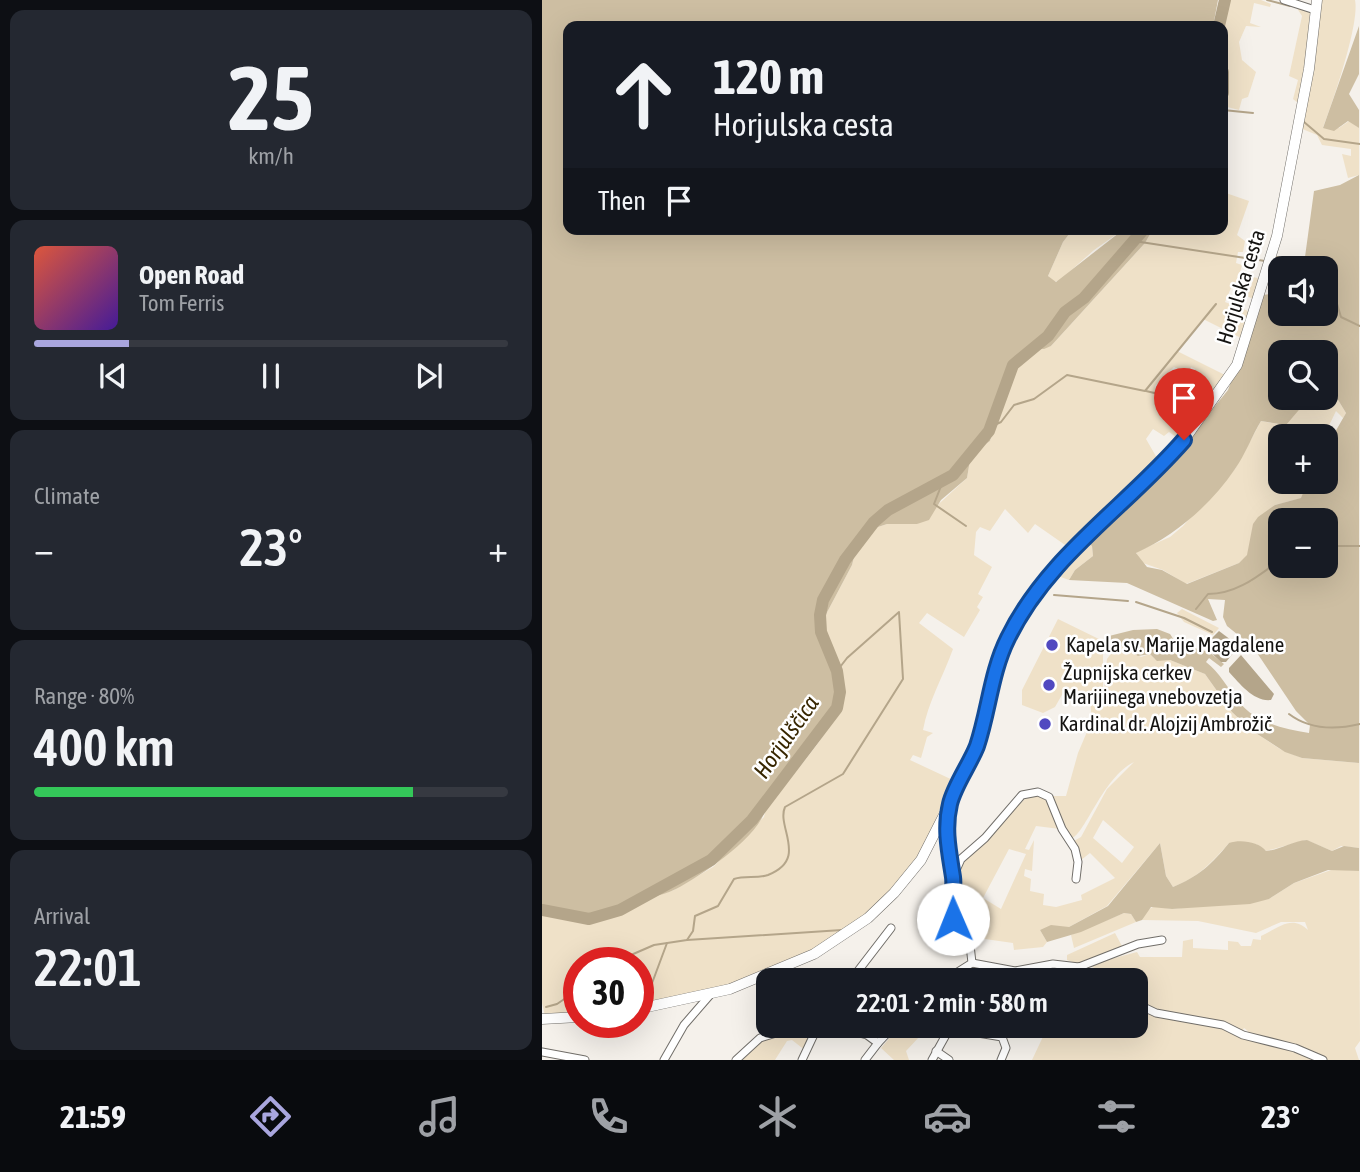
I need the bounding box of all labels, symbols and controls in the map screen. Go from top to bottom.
text: 25 [228,45,314,149]
text: 120 m [713,48,824,104]
icon: ahead [598,49,689,140]
text: Horjulska cesta [713,106,894,143]
text: km/h [248,143,294,169]
icon: arrive [660,182,698,220]
text: Then [598,186,646,216]
street label: Horjulska cesta [1211,226,1269,347]
map controls [1268,256,1338,578]
button: sound [1268,256,1338,326]
text: Open Road [139,260,244,290]
text: Tom Ferris [139,290,224,316]
button: search [1268,340,1338,410]
icon: previous [94,357,132,395]
icon: pause [252,357,290,395]
icon: next [410,357,448,395]
pin [1154,368,1214,440]
icon: arrive [1165,379,1203,417]
button: + [1268,424,1338,494]
text: Climate [34,483,100,509]
button: − [1268,508,1338,578]
text: 23° [239,517,303,577]
text: − [34,527,54,570]
text: + [488,527,508,570]
place label: Kapela sv. Marije Magdalene [1066,632,1284,656]
marker: Kapela sv. Marije Magdalene [1044,637,1060,653]
place label: Župnijska cerkev Marijinega vnebovzetja [1063,660,1243,708]
marker: Župnijska cerkev Marijinega vnebovzetja [1041,677,1057,693]
text: Range · 80% [34,683,134,709]
water label: Horjulščica [748,691,824,783]
place label: Kardinal dr. Alojzij Ambrožič [1059,711,1272,735]
marker: Kardinal dr. Alojzij Ambrožič [1037,716,1053,732]
text: 400 km [34,717,175,777]
position arrow [916,882,990,956]
text: Arrival [34,903,90,929]
text: 22:01 [34,937,142,997]
speed limit sign: 30 [563,947,654,1038]
text: 22:01 · 2 min · 580 m [856,988,1048,1018]
icon: directions [246,1092,295,1141]
icon: music [415,1092,464,1141]
icon: phone [584,1092,633,1141]
icon: climate [753,1092,802,1141]
icon: car [923,1092,972,1141]
icon: filters [1092,1092,1141,1141]
text: 21:59 [60,1098,126,1135]
text: 23° [1261,1098,1300,1135]

